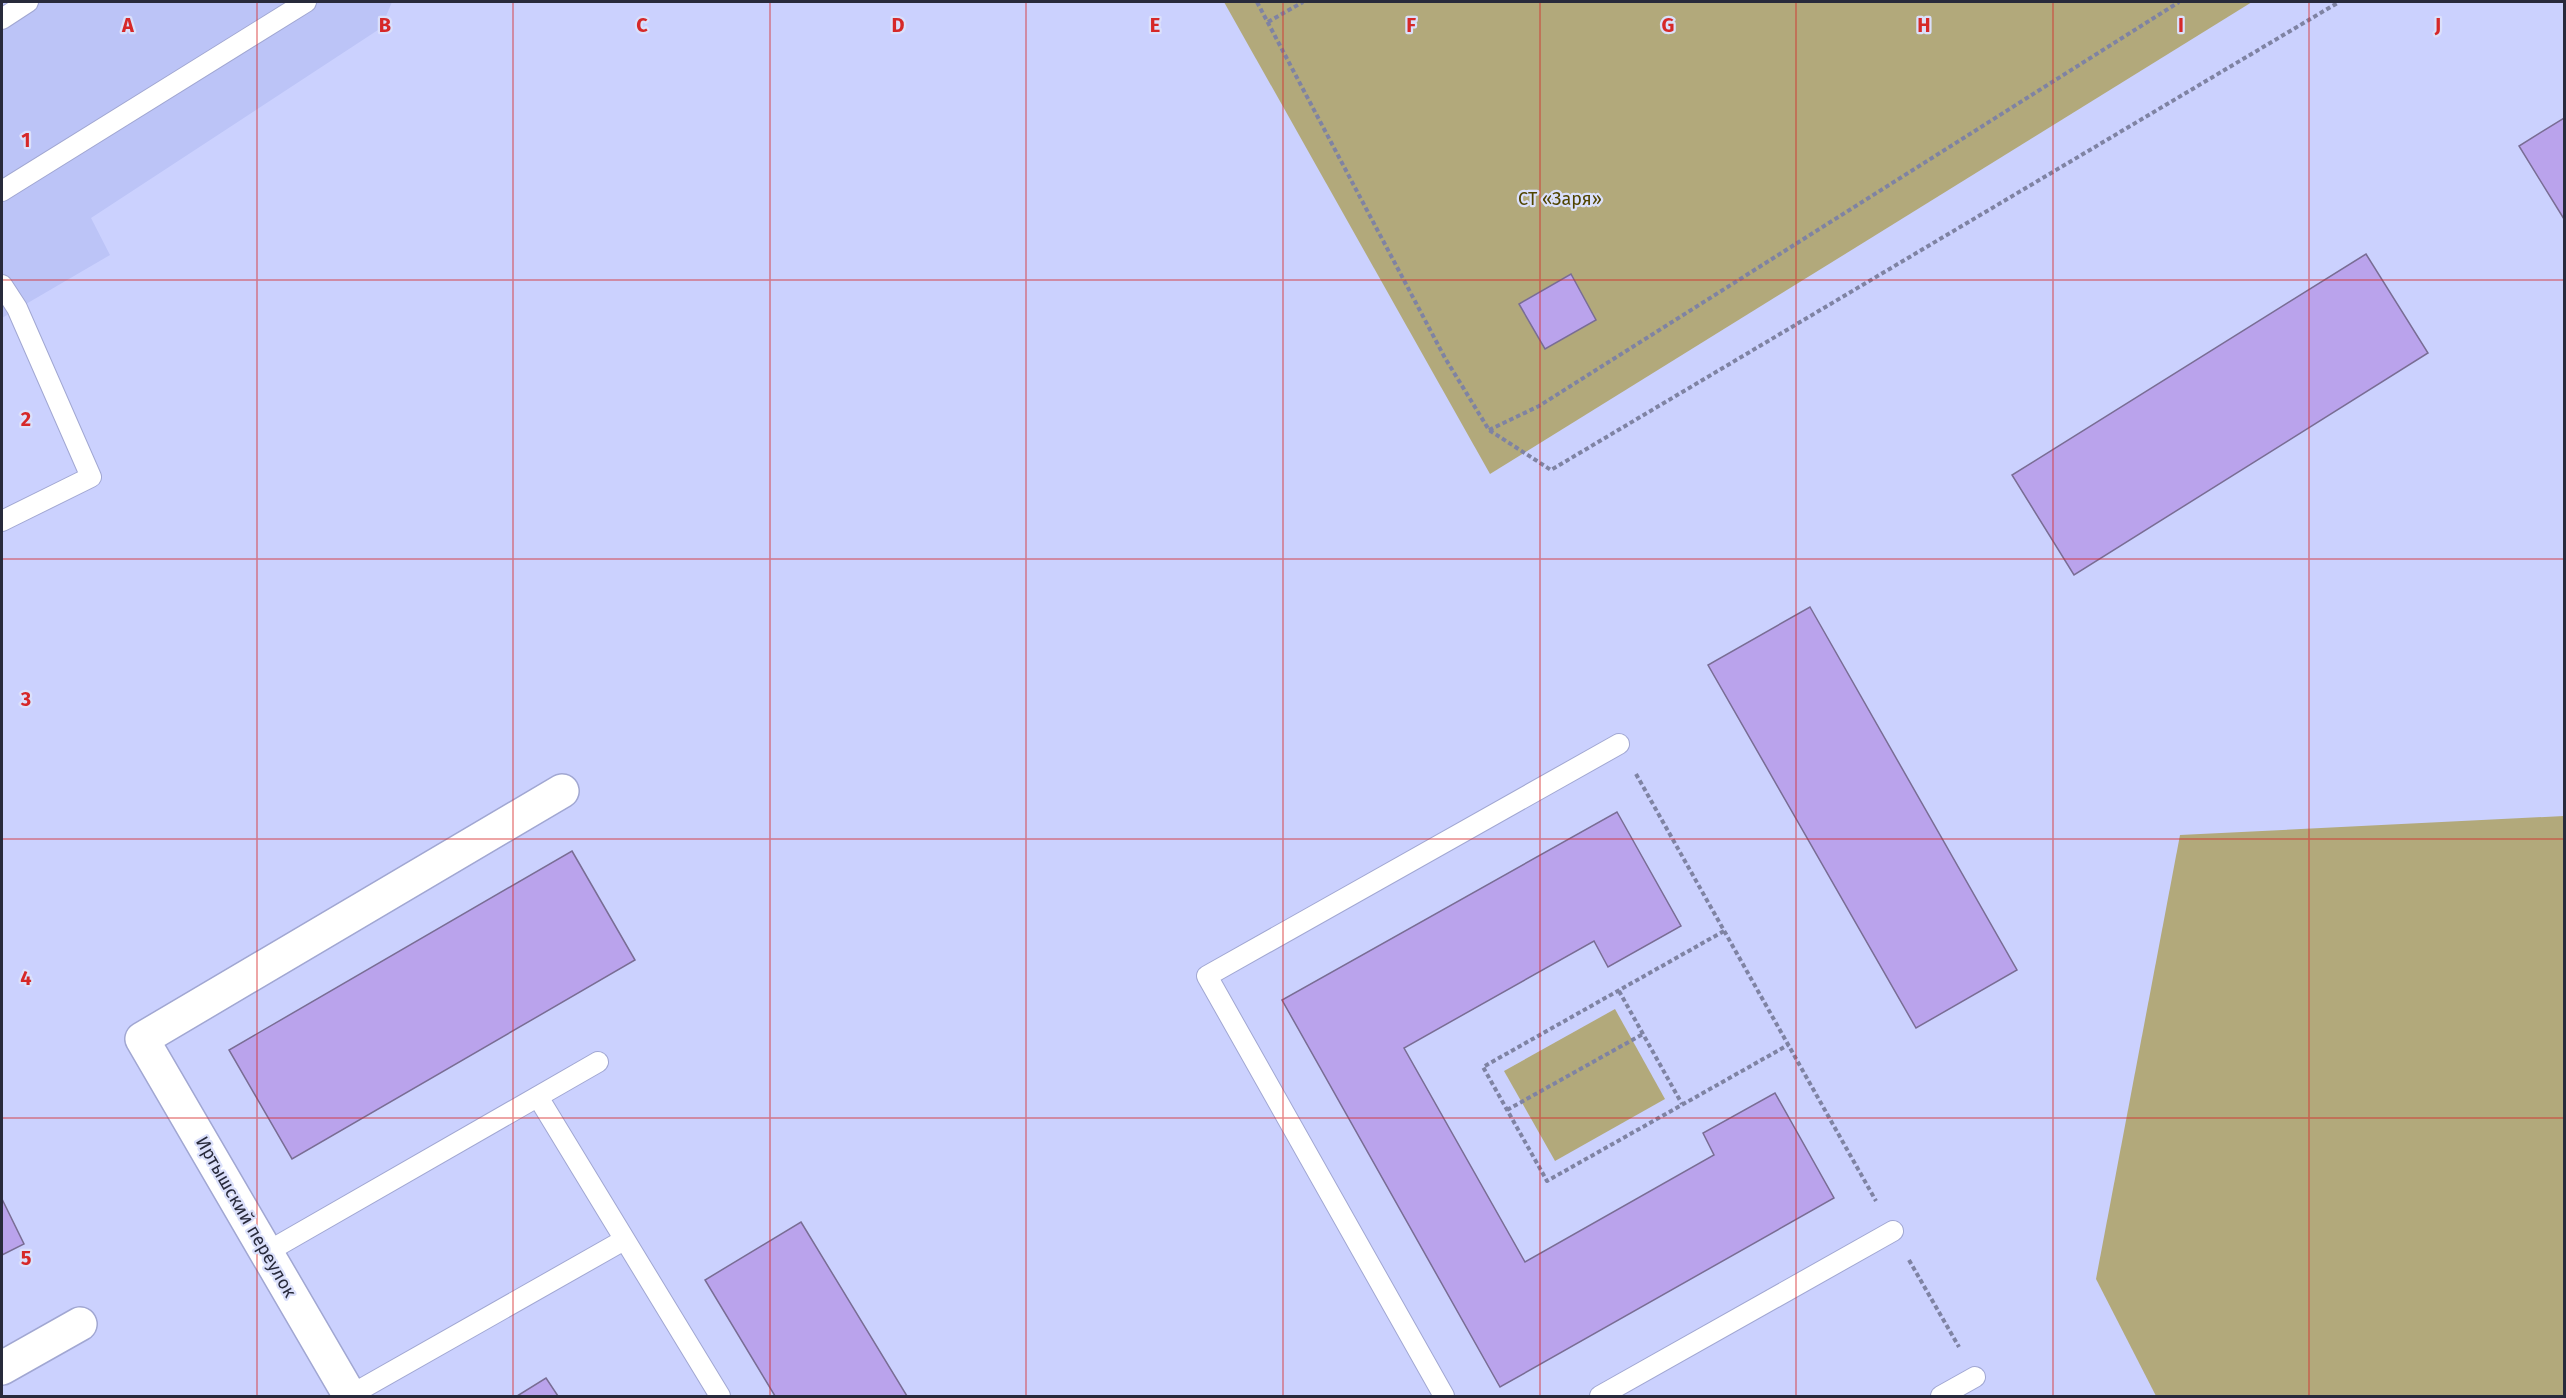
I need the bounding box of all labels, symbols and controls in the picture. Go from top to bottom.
text: A [121,13,135,37]
text: B [379,13,391,37]
text: C [636,13,648,37]
text: D [891,13,905,37]
text: E [1150,13,1160,37]
text: F [1406,13,1416,37]
text: G [1662,13,1674,37]
text: H [1917,13,1931,37]
text: I [2178,13,2184,37]
text: J [2434,13,2441,37]
text: 1 [21,128,31,152]
park label: СТ «Заря» [1518,188,1602,210]
text: 2 [21,407,31,431]
text: 3 [20,687,31,711]
text: 4 [20,966,32,990]
street label: Иртышский переулок [191,1133,301,1302]
text: 5 [21,1246,32,1270]

